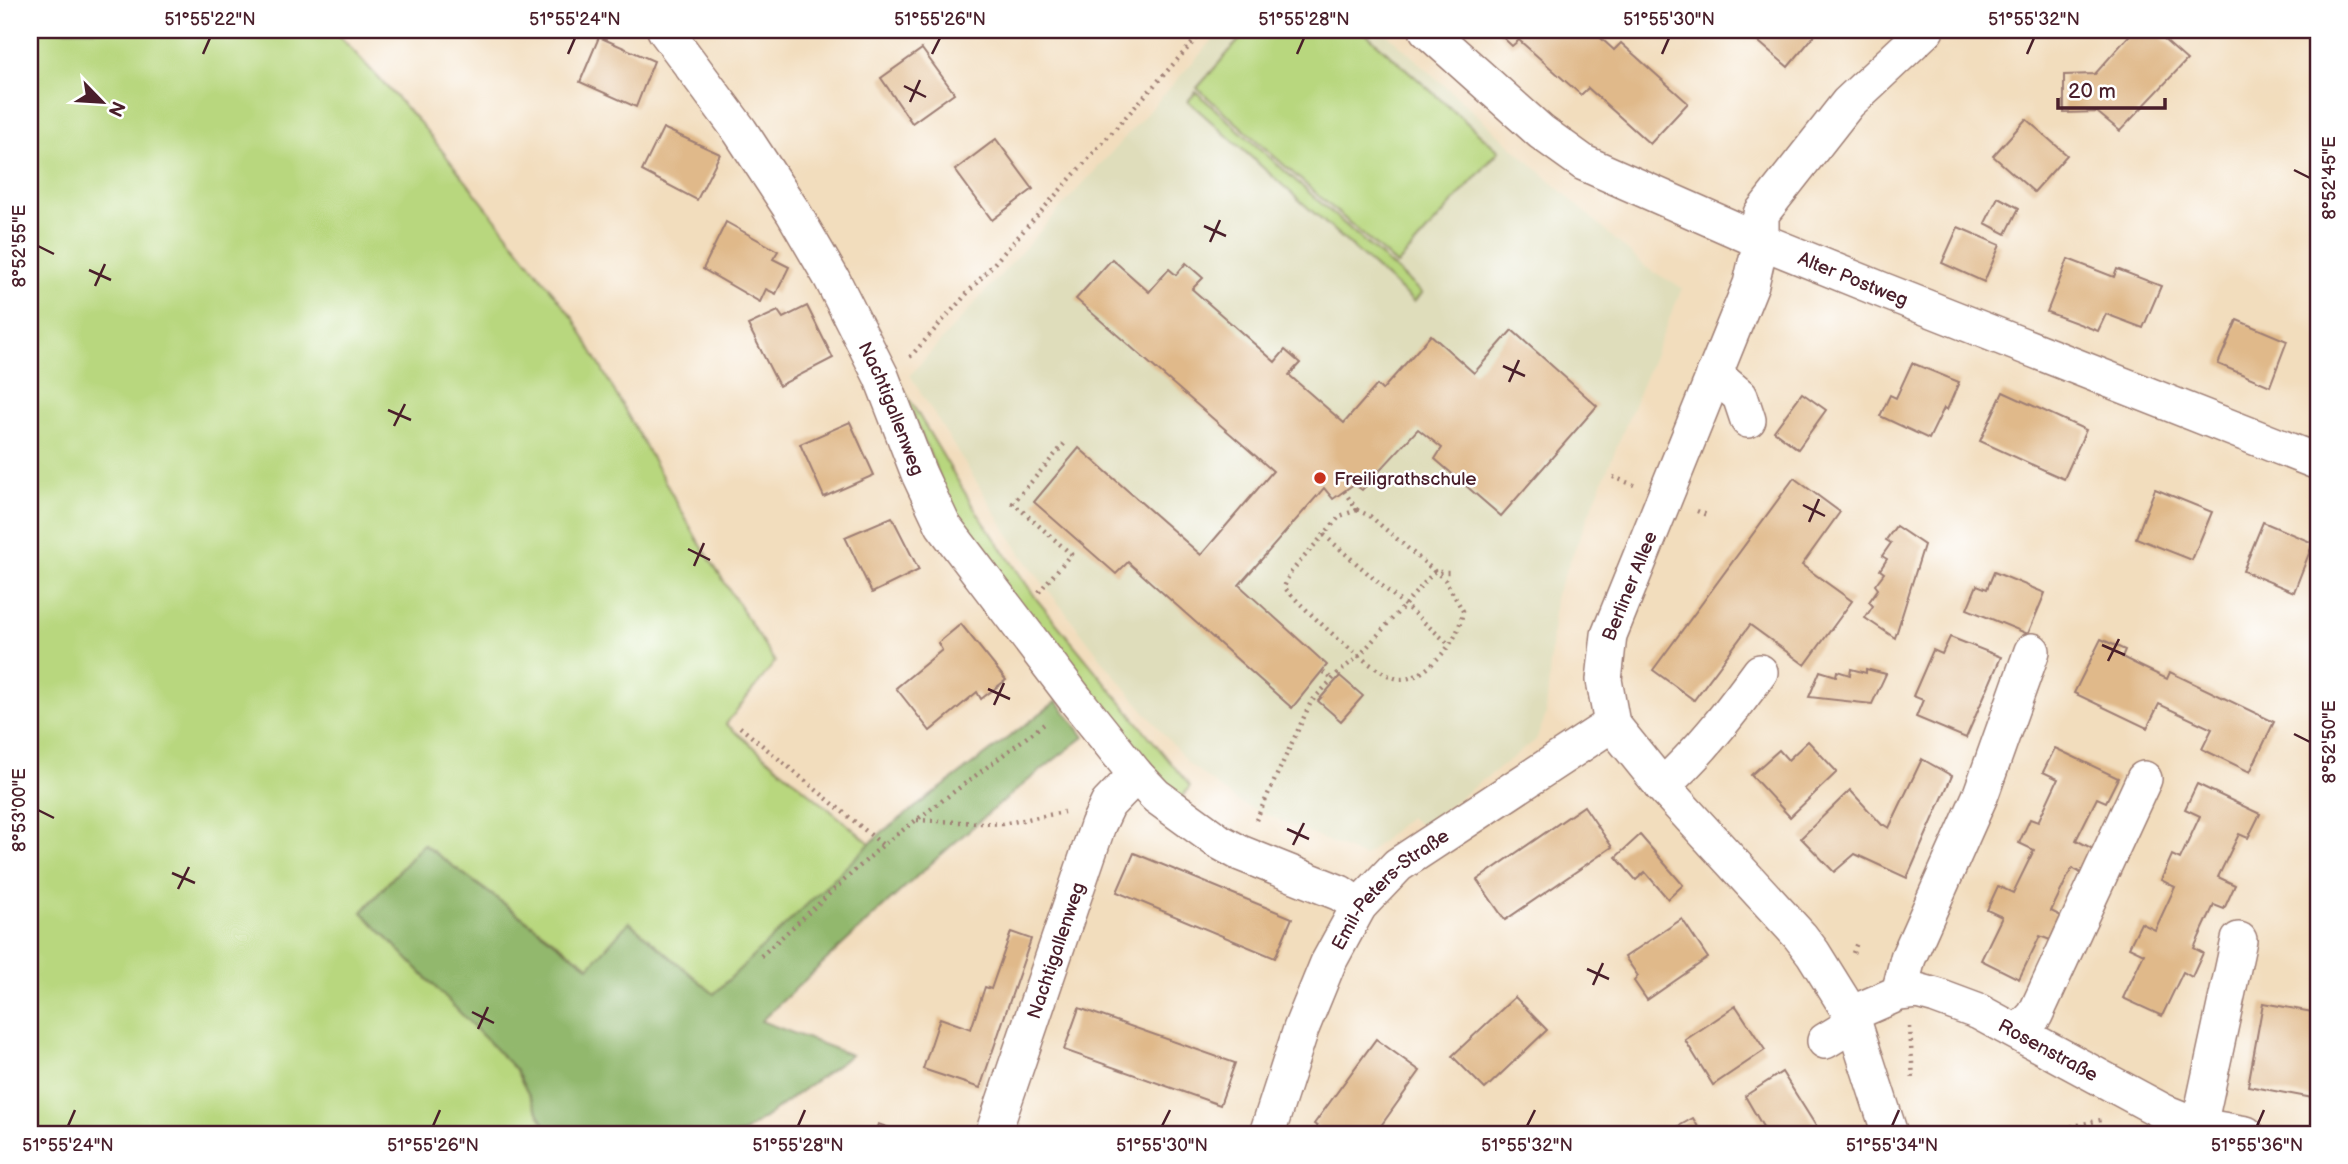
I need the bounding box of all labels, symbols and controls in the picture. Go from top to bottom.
text: 51°55'22"N [164,9,256,30]
text: 51°55'24"N [529,9,621,30]
text: 51°55'26"N [894,9,986,30]
text: 51°55'28"N [1258,9,1350,30]
text: 51°55'30"N [1623,9,1715,30]
text: 51°55'32"N [1988,9,2080,30]
north arrow [66,66,136,136]
scale bar [2058,66,2164,110]
text: 20 m [2068,79,2116,104]
text: N [103,97,129,120]
text: 8°52'45"E [2319,136,2340,220]
text: 8°52'55"E [9,204,30,287]
street label: Alter Postweg [1794,247,1911,312]
street label: Nachtigallenweg [853,338,929,479]
place label: Freiligrathschule [1334,468,1477,491]
marker: Freiligrathschule [1312,470,1328,486]
street label: Berliner Allee [1598,528,1663,645]
text: 8°52'50"E [2319,700,2340,784]
text: 8°53'00"E [9,768,30,852]
street label: Emil-Peters-Straße [1327,825,1454,954]
street label: Nachtigallenweg [1023,879,1091,1022]
street label: Rosenstraße [1994,1015,2102,1087]
text: 51°55'24"N [22,1135,114,1156]
text: 51°55'26"N [387,1135,479,1156]
text: 51°55'28"N [752,1135,844,1156]
text: 51°55'30"N [1116,1135,1208,1156]
text: 51°55'32"N [1481,1135,1573,1156]
text: 51°55'34"N [1846,1135,1938,1156]
text: 51°55'36"N [2211,1135,2303,1156]

